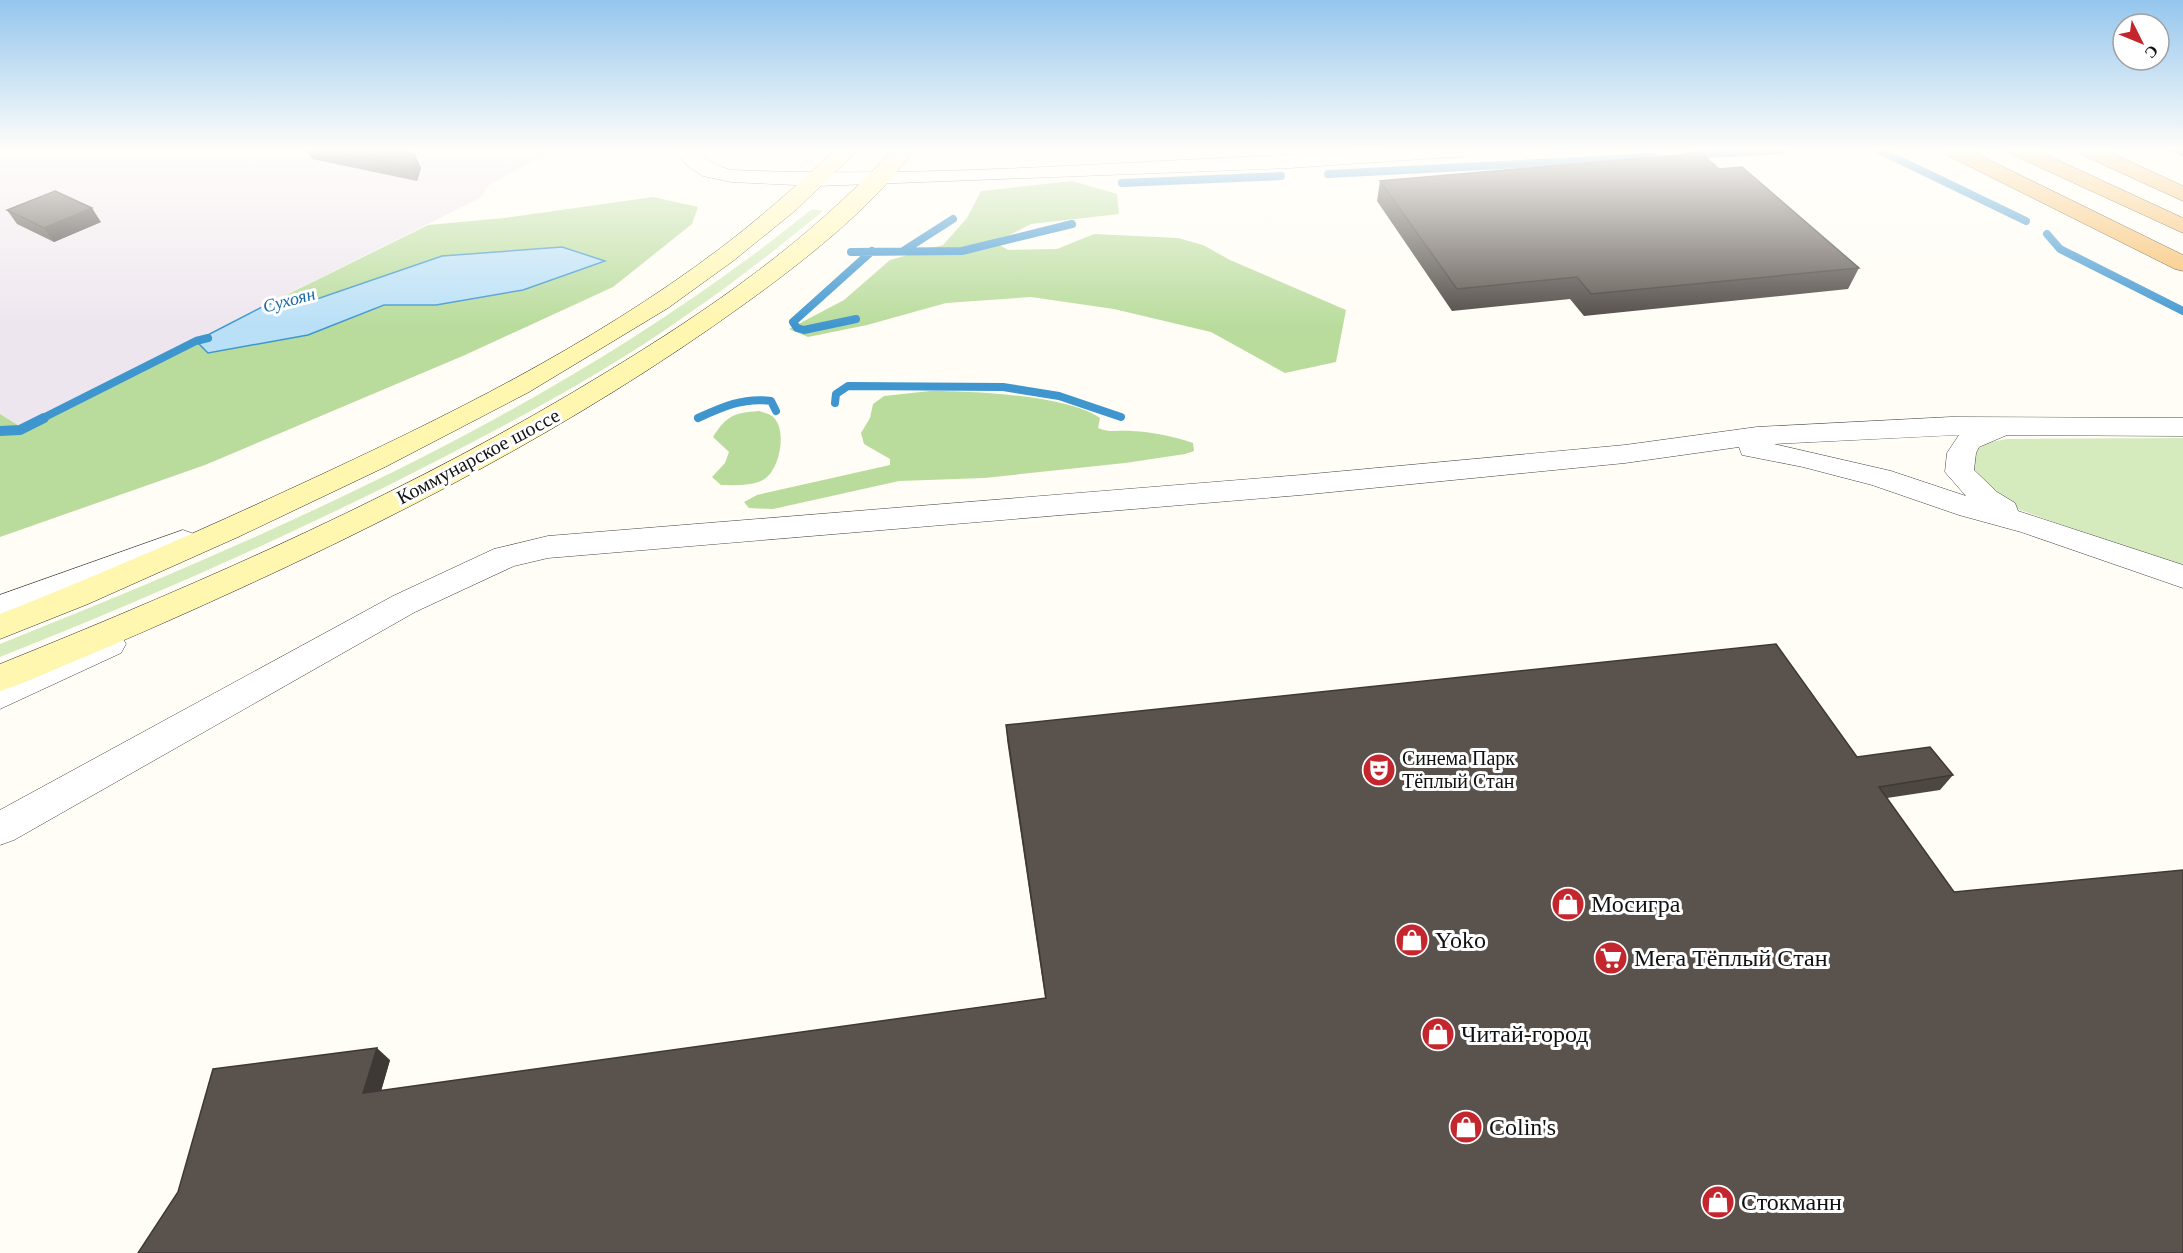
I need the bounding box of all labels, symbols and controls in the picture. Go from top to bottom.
north arrow [2111,12,2171,72]
text: С [2141,42,2162,62]
water label: Сухоян [261,283,317,317]
street label: Коммунарское шоссе [393,404,564,509]
place label: Синема Парк Тёплый Стан [1402,747,1515,792]
theatre icon: Синема Парк Тёплый Стан [1361,752,1397,788]
shop icon: Мосигра [1550,886,1586,922]
place label: Мосигра [1591,891,1681,917]
shop icon: Yoko [1394,922,1430,958]
place label: Yoko [1435,927,1486,953]
supermarket icon: Мега Тёплый Cтан [1593,940,1629,976]
place label: Мега Тёплый Cтан [1634,945,1828,971]
shop icon: Читай-город [1420,1016,1456,1052]
place label: Читай-город [1461,1021,1588,1047]
shop icon: Colin's [1448,1109,1484,1145]
place label: Colin's [1489,1114,1556,1140]
shop icon: Стокманн [1700,1184,1736,1220]
place label: Стокманн [1741,1189,1842,1215]

